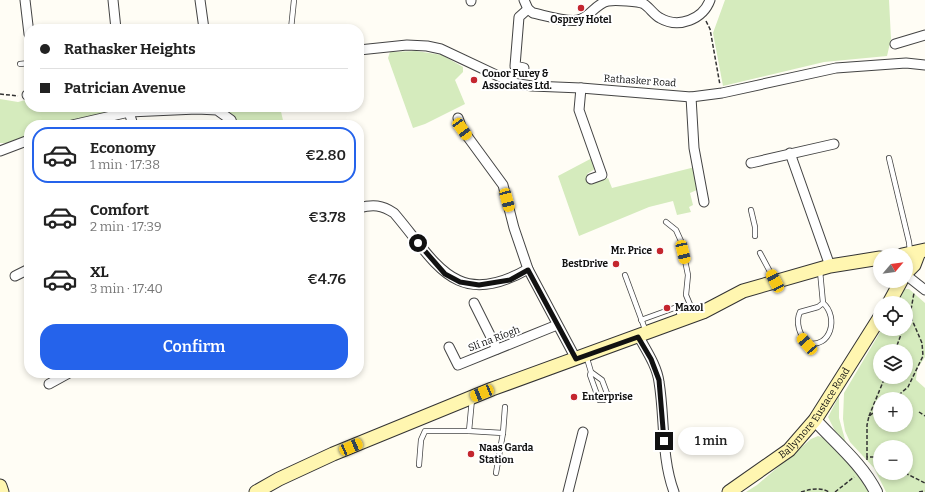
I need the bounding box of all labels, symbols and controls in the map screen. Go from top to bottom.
marker: Osprey Hotel [576,3,586,13]
place label: Osprey Hotel [550,14,612,26]
text: Rathasker Heights [64,40,196,58]
place label: Conor Furey & Associates Ltd. [482,68,552,92]
street label: Rathasker Road [603,72,677,90]
marker: Conor Furey & Associates Ltd. [469,75,479,85]
text: Patrician Avenue [64,79,186,97]
car [450,116,474,142]
icon: car [42,137,78,173]
text: Economy [90,139,156,157]
text: €2.80 [305,146,346,164]
text: 1 min · 17:38 [90,157,160,172]
car [498,187,516,213]
icon: car [42,199,78,235]
text: Comfort [90,201,149,219]
text: €3.78 [308,208,346,226]
text: 2 min · 17:39 [90,219,162,234]
route start [409,234,427,252]
car [674,239,692,265]
place label: Mr. Price [611,245,652,257]
marker: Mr. Price [655,246,665,256]
north arrow [873,248,913,288]
map controls [873,248,913,480]
place label: BestDrive [562,258,609,270]
marker: BestDrive [611,259,621,269]
icon: car [42,261,78,297]
text: XL [90,263,109,281]
car [764,268,786,294]
text: €4.76 [307,270,346,288]
text: 3 min · 17:40 [90,281,163,296]
button: locate [873,296,913,336]
place label: Maxol [675,302,703,314]
marker: Maxol [662,303,672,313]
street label: Slí na Ríogh [466,322,522,354]
button: Confirm [40,324,348,370]
car [795,331,819,357]
button: layers [873,344,913,384]
street label: Ballymore Eustace Road [777,365,853,461]
car [469,383,495,403]
place label: Enterprise [582,391,633,403]
marker: Enterprise [569,392,579,402]
button: + [873,392,913,432]
callout: 1 min [678,427,744,455]
route end [655,432,673,450]
text: 1 min [695,433,727,448]
car [338,437,364,457]
button: − [873,440,913,480]
place label: Naas Garda Station [479,442,534,466]
marker: Naas Garda Station [466,449,476,459]

